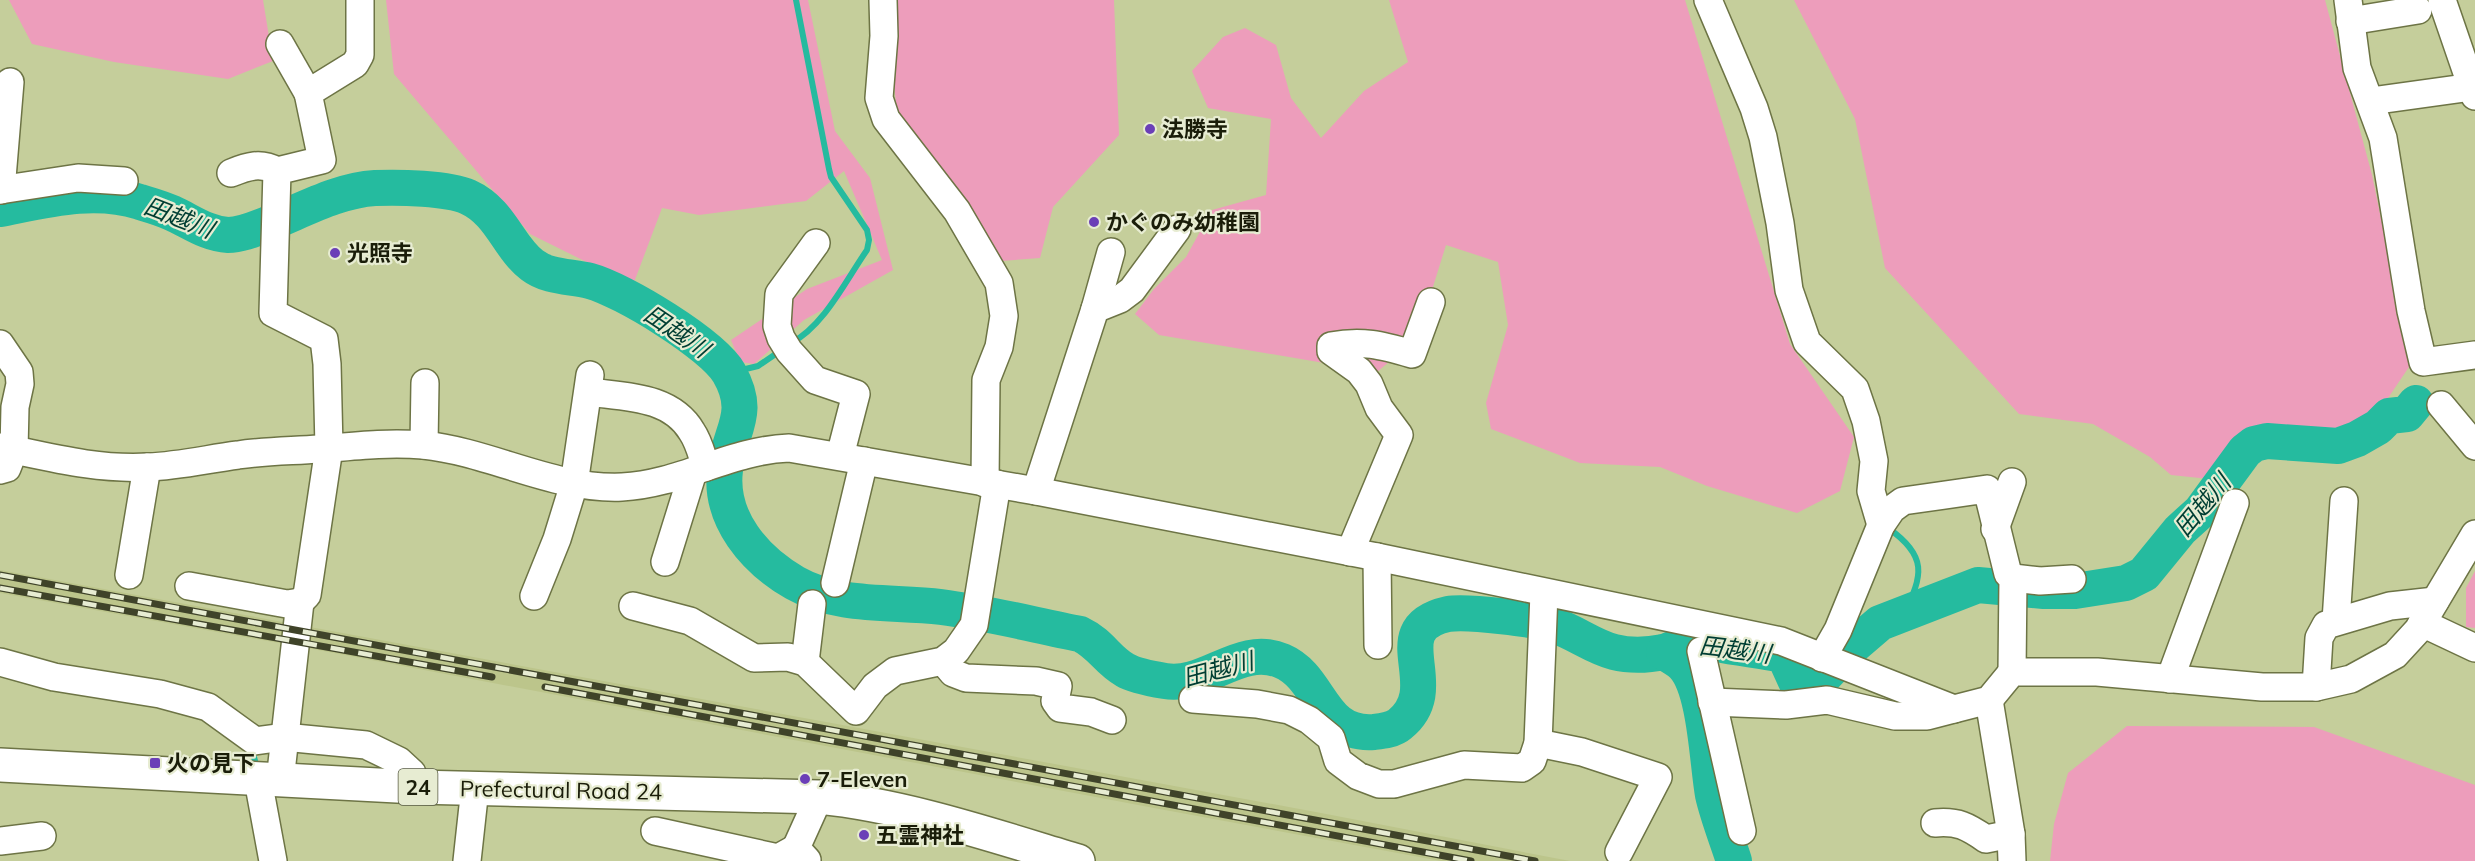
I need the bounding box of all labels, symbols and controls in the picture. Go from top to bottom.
place label: 法勝寺 [1162,115,1228,143]
marker: 法勝寺 [1143,122,1157,136]
water label: 田越川 [140,190,221,245]
place label: かぐのみ幼稚園 [1106,208,1260,236]
marker: かぐのみ幼稚園 [1087,215,1101,229]
place label: 光照寺 [347,239,413,267]
marker: 光照寺 [328,246,342,260]
water label: 田越川 [639,298,718,365]
water label: 田越川 [2167,465,2239,542]
water label: 田越川 [1697,630,1776,669]
water label: 田越川 [1179,644,1260,693]
place label: 火の見下 [167,749,255,777]
marker: 火の見下 [148,756,162,770]
place label: 7-Eleven [817,765,908,793]
road number: 24 [398,769,438,805]
marker: 7-Eleven [798,772,812,786]
street label: Prefectural Road 24 [460,774,662,806]
place label: 五霊神社 [876,821,964,849]
marker: 五霊神社 [857,828,871,842]

